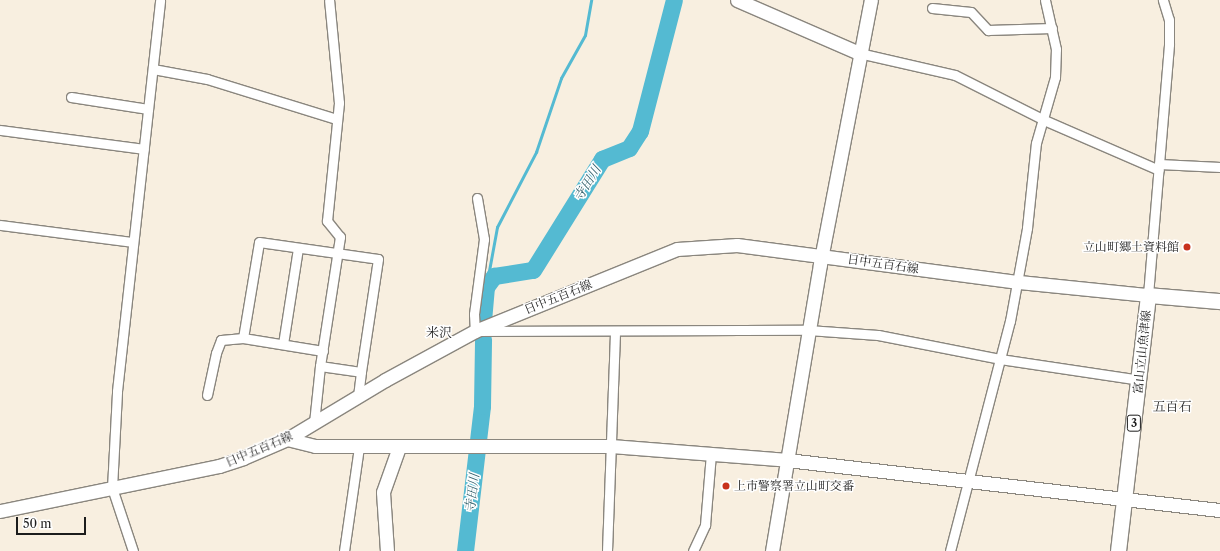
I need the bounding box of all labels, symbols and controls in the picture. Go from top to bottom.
water label: 寺田川 [570,162,604,204]
place label: 立山町郷土資料館 [1083,240,1179,254]
marker: 立山町郷土資料館 [1182,242,1192,252]
street label: 日中五百石線 [846,252,920,276]
street label: 日中五百石線 [522,277,594,317]
street label: 富山立山魚津線 [1130,309,1154,395]
district label: 米沢 [426,324,452,340]
district label: 五百石 [1153,398,1191,414]
road number: 3 [1126,414,1142,432]
street label: 日中五百石線 [223,428,295,470]
water label: 寺田川 [462,473,482,513]
place label: 上市警察署立山町交番 [734,479,854,493]
marker: 上市警察署立山町交番 [721,481,731,491]
scale bar [18,509,88,535]
text: 50 m [23,516,52,531]

